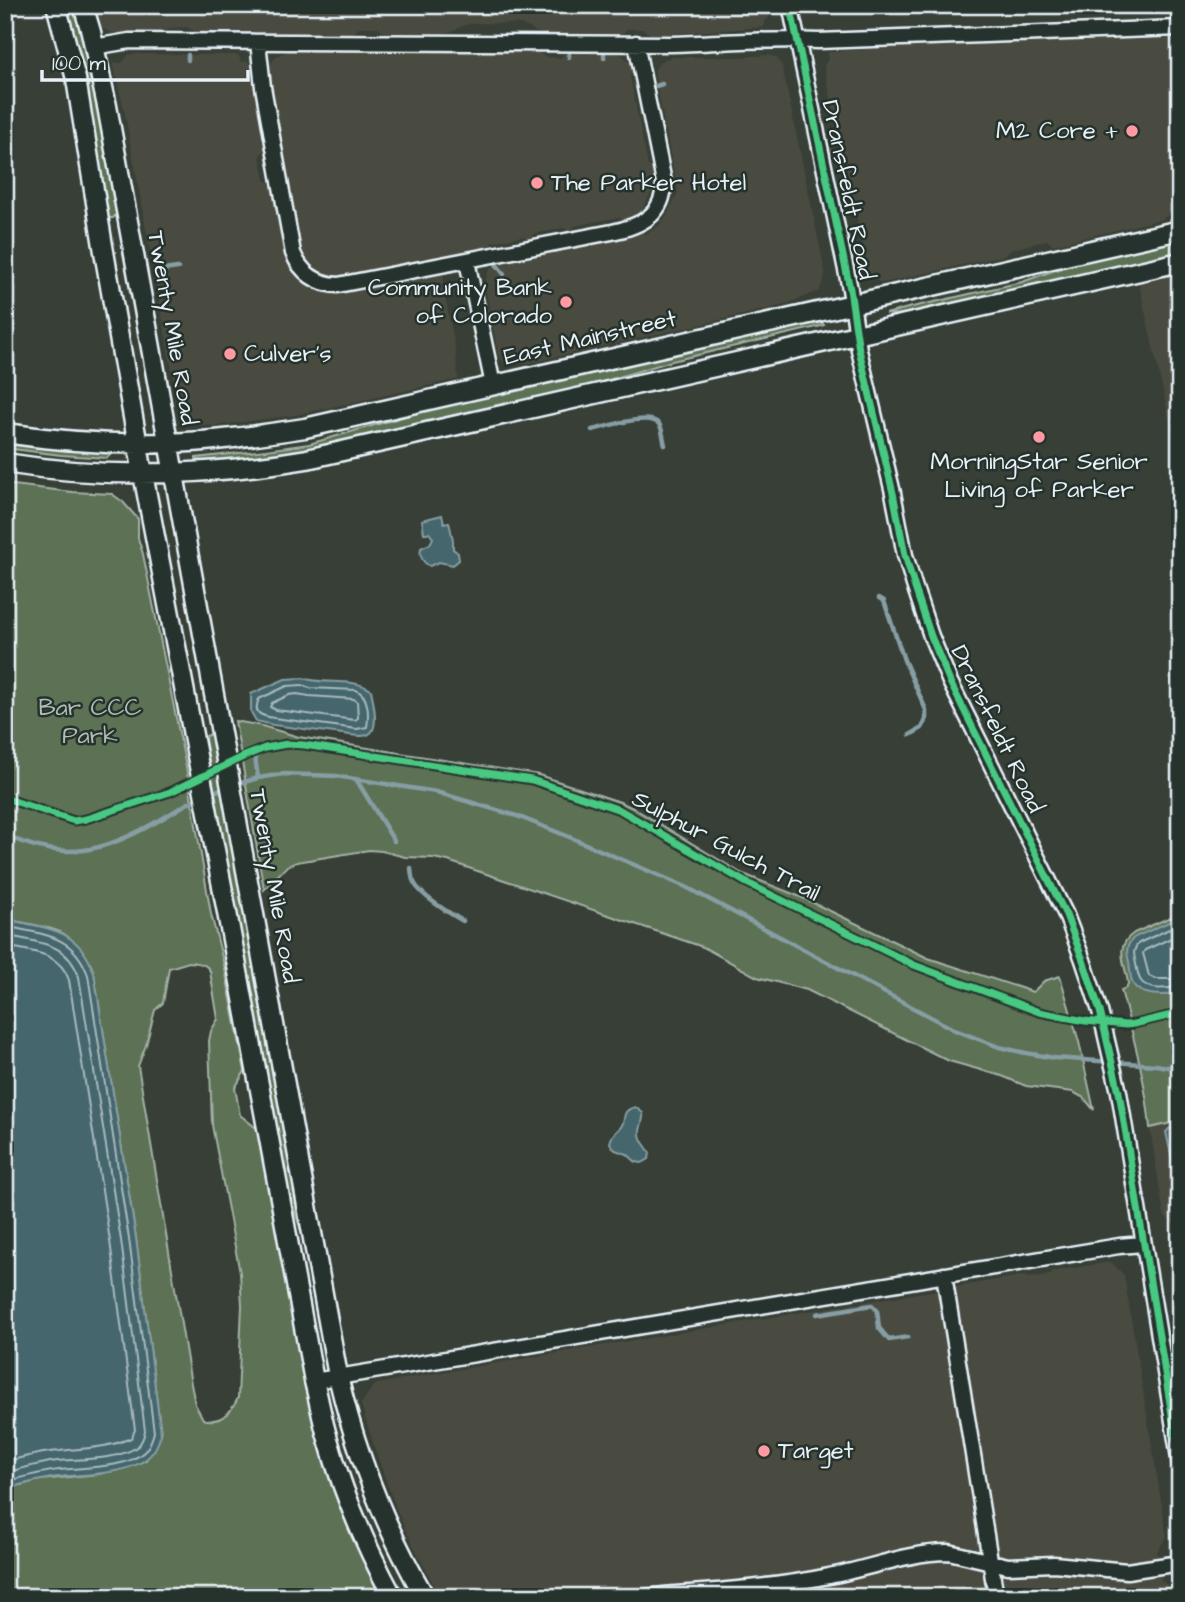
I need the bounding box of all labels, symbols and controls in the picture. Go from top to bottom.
scale bar [42,38,248,82]
text: 100 m [52,49,107,78]
street label: Dransfeldt Road [812,97,884,283]
place label: M2 Core + [996,114,1118,148]
marker: M2 Core + [1124,123,1140,139]
place label: The Parker Hotel [551,166,746,200]
marker: The Parker Hotel [529,175,545,191]
street label: Twenty Mile Road [137,228,206,428]
place label: Community Bank of Colorado [368,271,552,333]
marker: Community Bank of Colorado [558,294,574,310]
street label: East Mainstreet [500,302,680,374]
place label: Culver's [244,337,332,371]
marker: Culver's [222,346,238,362]
marker: MorningStar Senior Living of Parker [1031,429,1047,445]
place label: MorningStar Senior Living of Parker [930,445,1148,508]
street label: Dransfeldt Road [942,639,1052,819]
park label: Bar CCC Park [38,691,142,753]
street label: Sulphur Gulch Trail [626,782,826,910]
street label: Twenty Mile Road [239,786,308,986]
place label: Target [778,1434,854,1469]
marker: Target [756,1443,772,1459]

